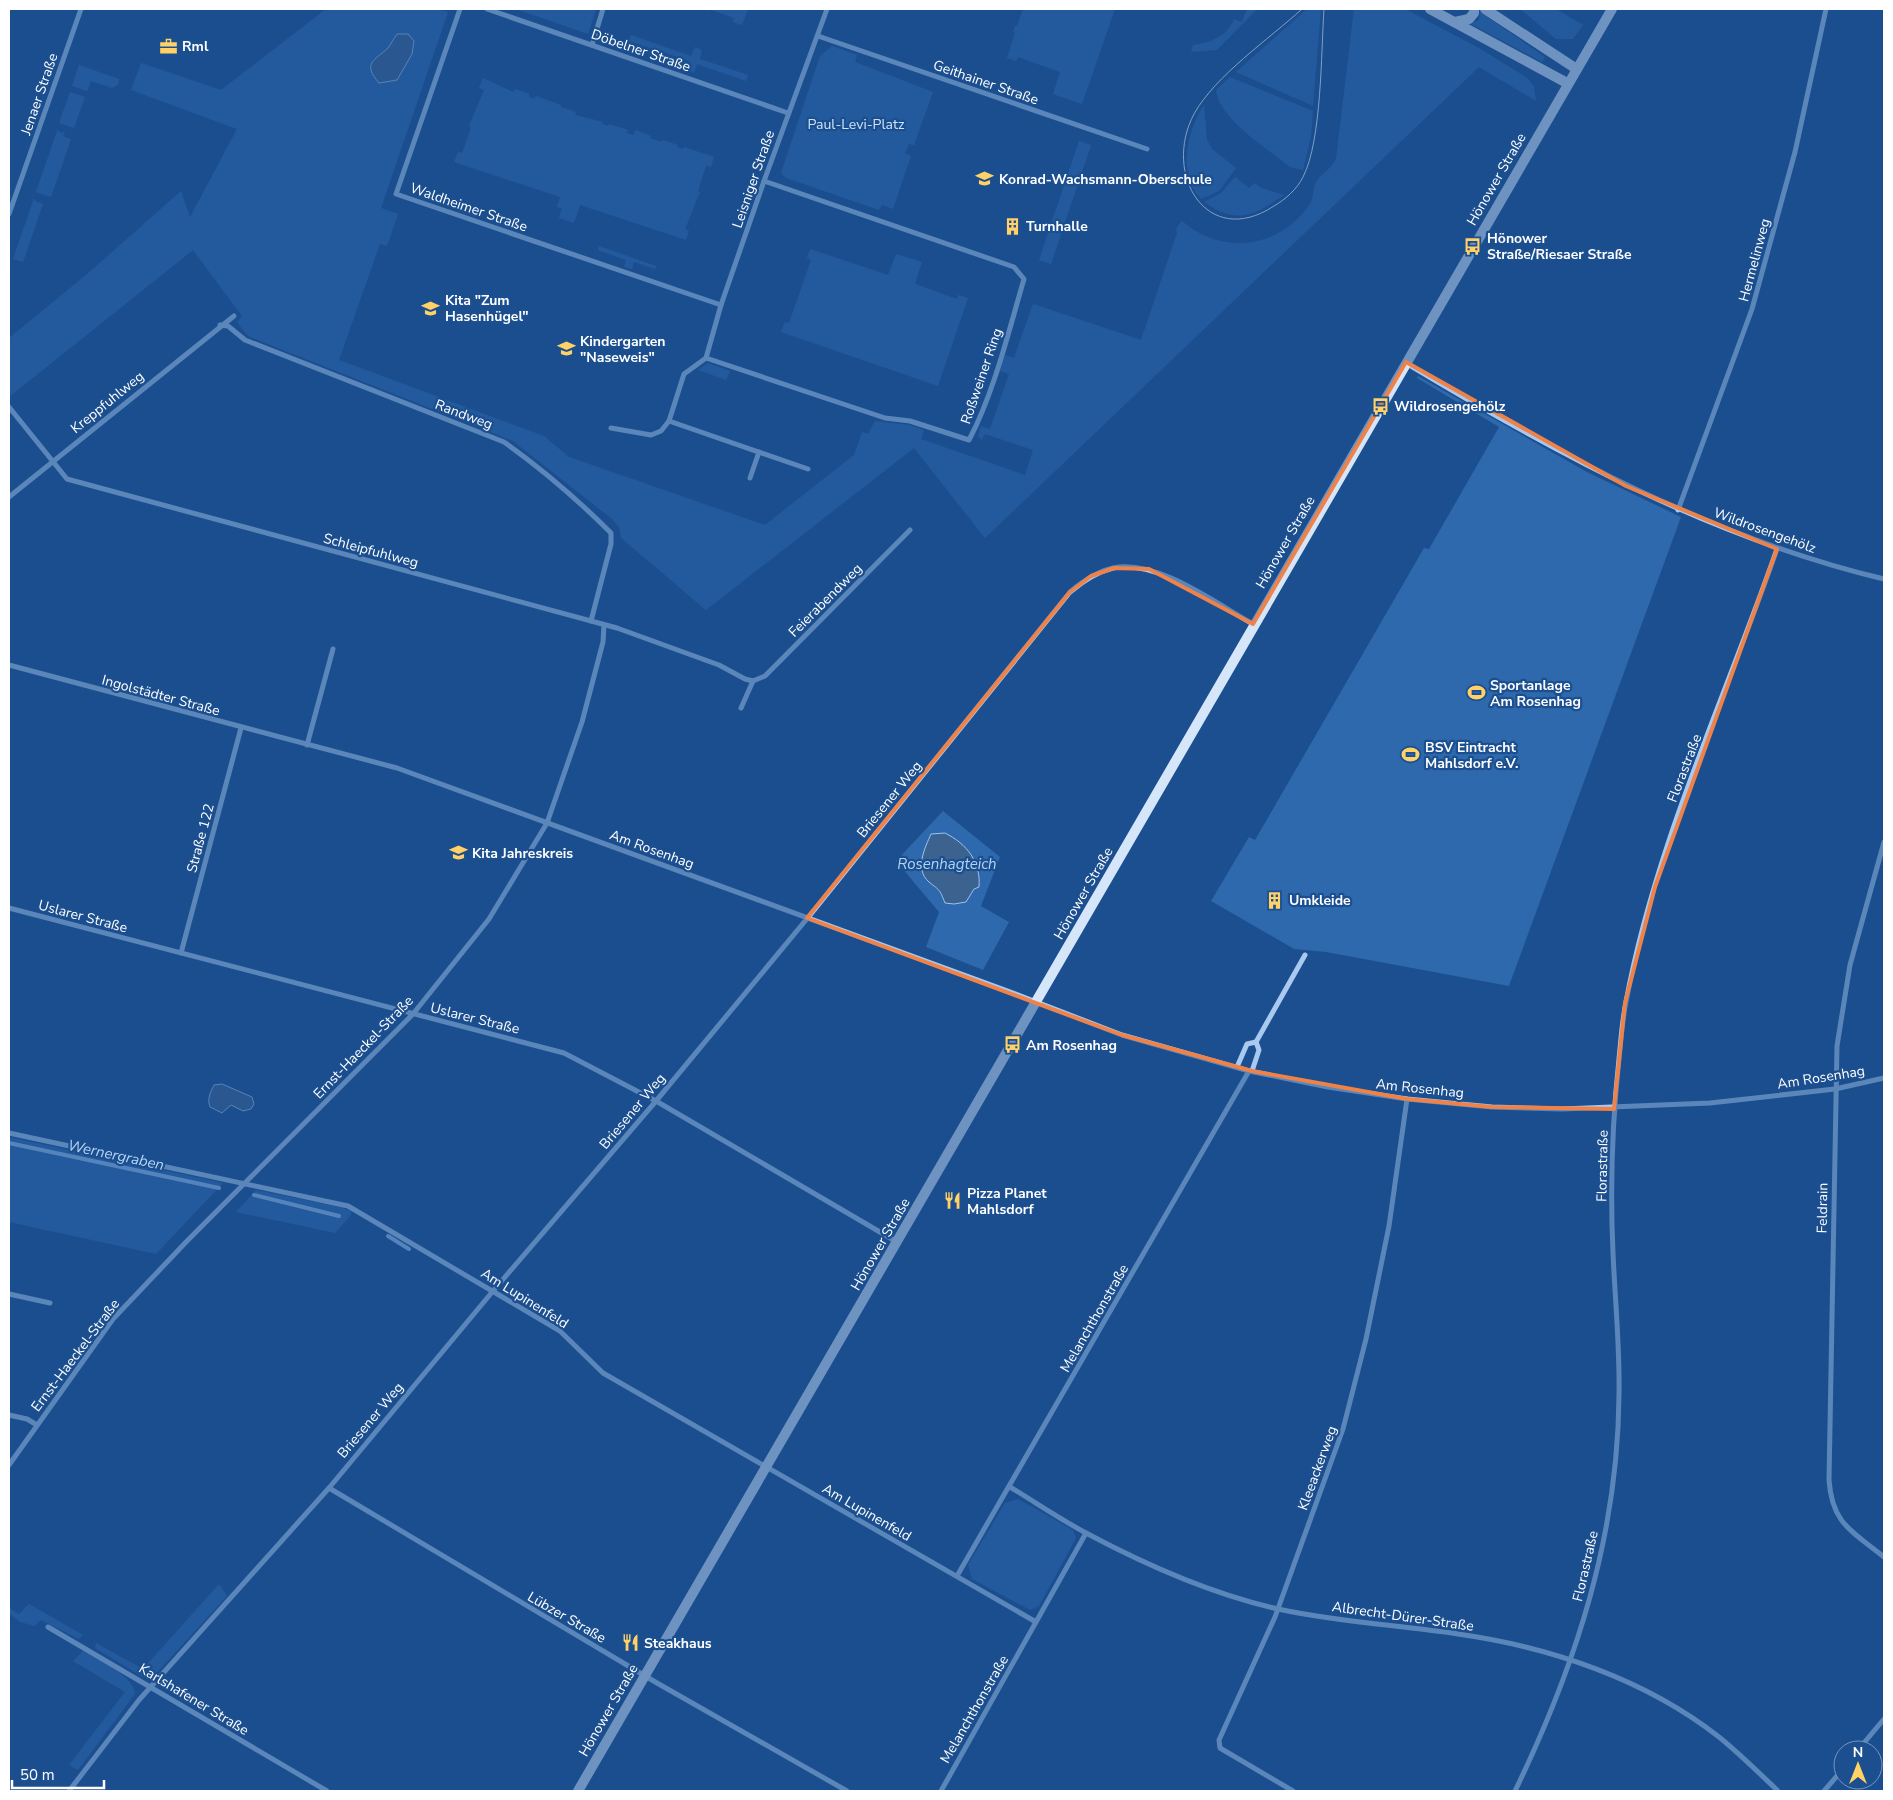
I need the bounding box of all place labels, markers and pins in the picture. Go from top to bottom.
office icon: Rml [158,36,178,56]
place label: Rml [182,37,209,56]
school or university icon: Konrad-Wachsmann-Oberschule [975,169,995,189]
place label: Konrad-Wachsmann-Oberschule [999,170,1212,189]
building icon: Turnhalle [1002,216,1022,236]
place label: Turnhalle [1026,217,1088,236]
place label: Hönower Straße/Riesaer Straße [1487,229,1632,264]
bus stop icon: Hönower Straße/Riesaer Straße [1463,236,1483,256]
place label: Kita "Zum Hasenhügel" [445,291,529,326]
school or university icon: Kita "Zum Hasenhügel" [421,298,441,318]
place label: Kindergarten "Naseweis" [580,332,666,367]
school or university icon: Kindergarten "Naseweis" [556,339,576,359]
bus stop icon: Wildrosengehölz [1370,396,1390,416]
place label: Wildrosengehölz [1394,397,1506,416]
place label: Sportanlage Am Rosenhag [1490,676,1581,711]
sports icon: Sportanlage Am Rosenhag [1466,683,1486,703]
place label: BSV Eintracht Mahlsdorf e.V. [1425,738,1518,773]
sports icon: BSV Eintracht Mahlsdorf e.V. [1401,745,1421,765]
school or university icon: Kita Jahreskreis [448,843,468,863]
place label: Kita Jahreskreis [472,844,573,863]
building icon: Umkleide [1265,890,1285,910]
place label: Umkleide [1289,891,1351,910]
bus stop icon: Am Rosenhag [1002,1035,1022,1055]
place label: Am Rosenhag [1026,1036,1117,1055]
place label: Pizza Planet Mahlsdorf [967,1184,1047,1219]
restaurant icon: Pizza Planet Mahlsdorf [943,1191,963,1211]
restaurant icon: Steakhaus [620,1633,640,1653]
place label: Steakhaus [644,1634,712,1653]

